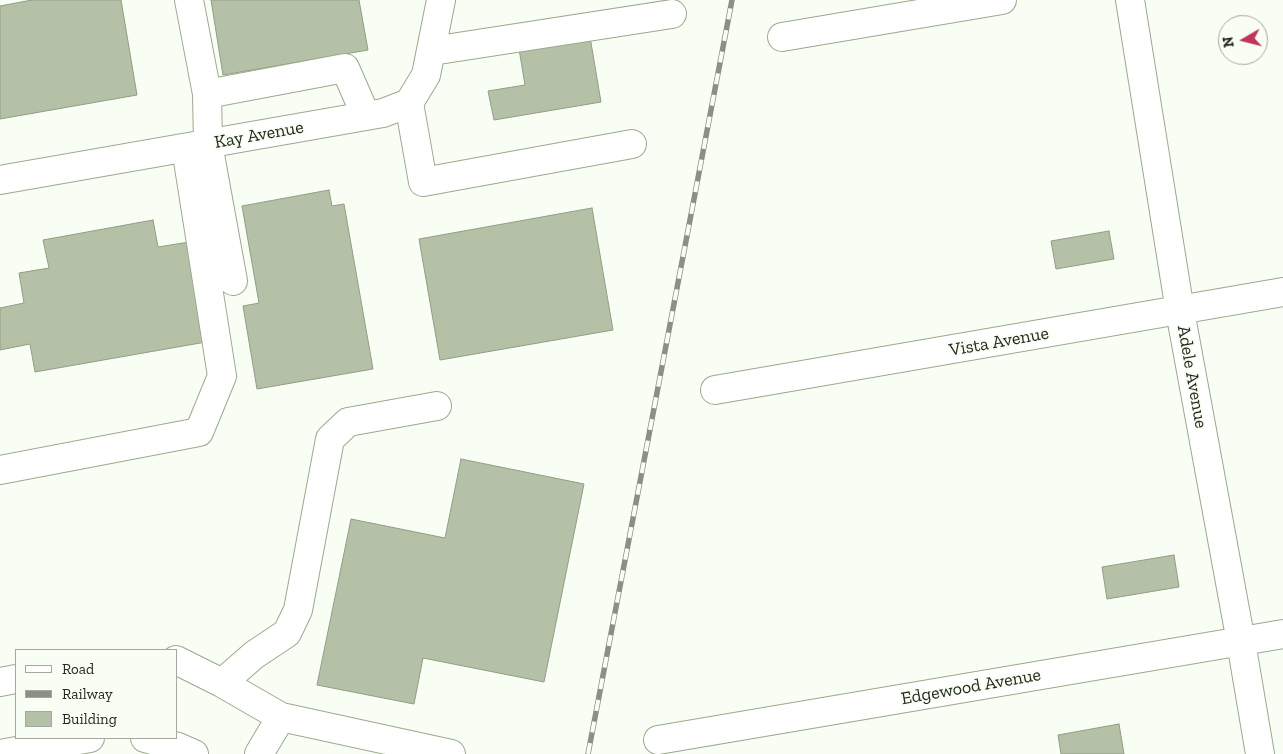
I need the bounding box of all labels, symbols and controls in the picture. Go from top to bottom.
north arrow [1218,15,1268,65]
text: N [1219,36,1238,48]
street label: Kay Avenue [213,117,305,153]
street label: Vista Avenue [948,323,1050,361]
street label: Adele Avenue [1172,324,1212,430]
legend [15,649,178,739]
text: Road [62,660,94,678]
street label: Edgewood Avenue [899,664,1043,710]
text: Railway [62,685,113,703]
text: Building [62,710,117,728]

